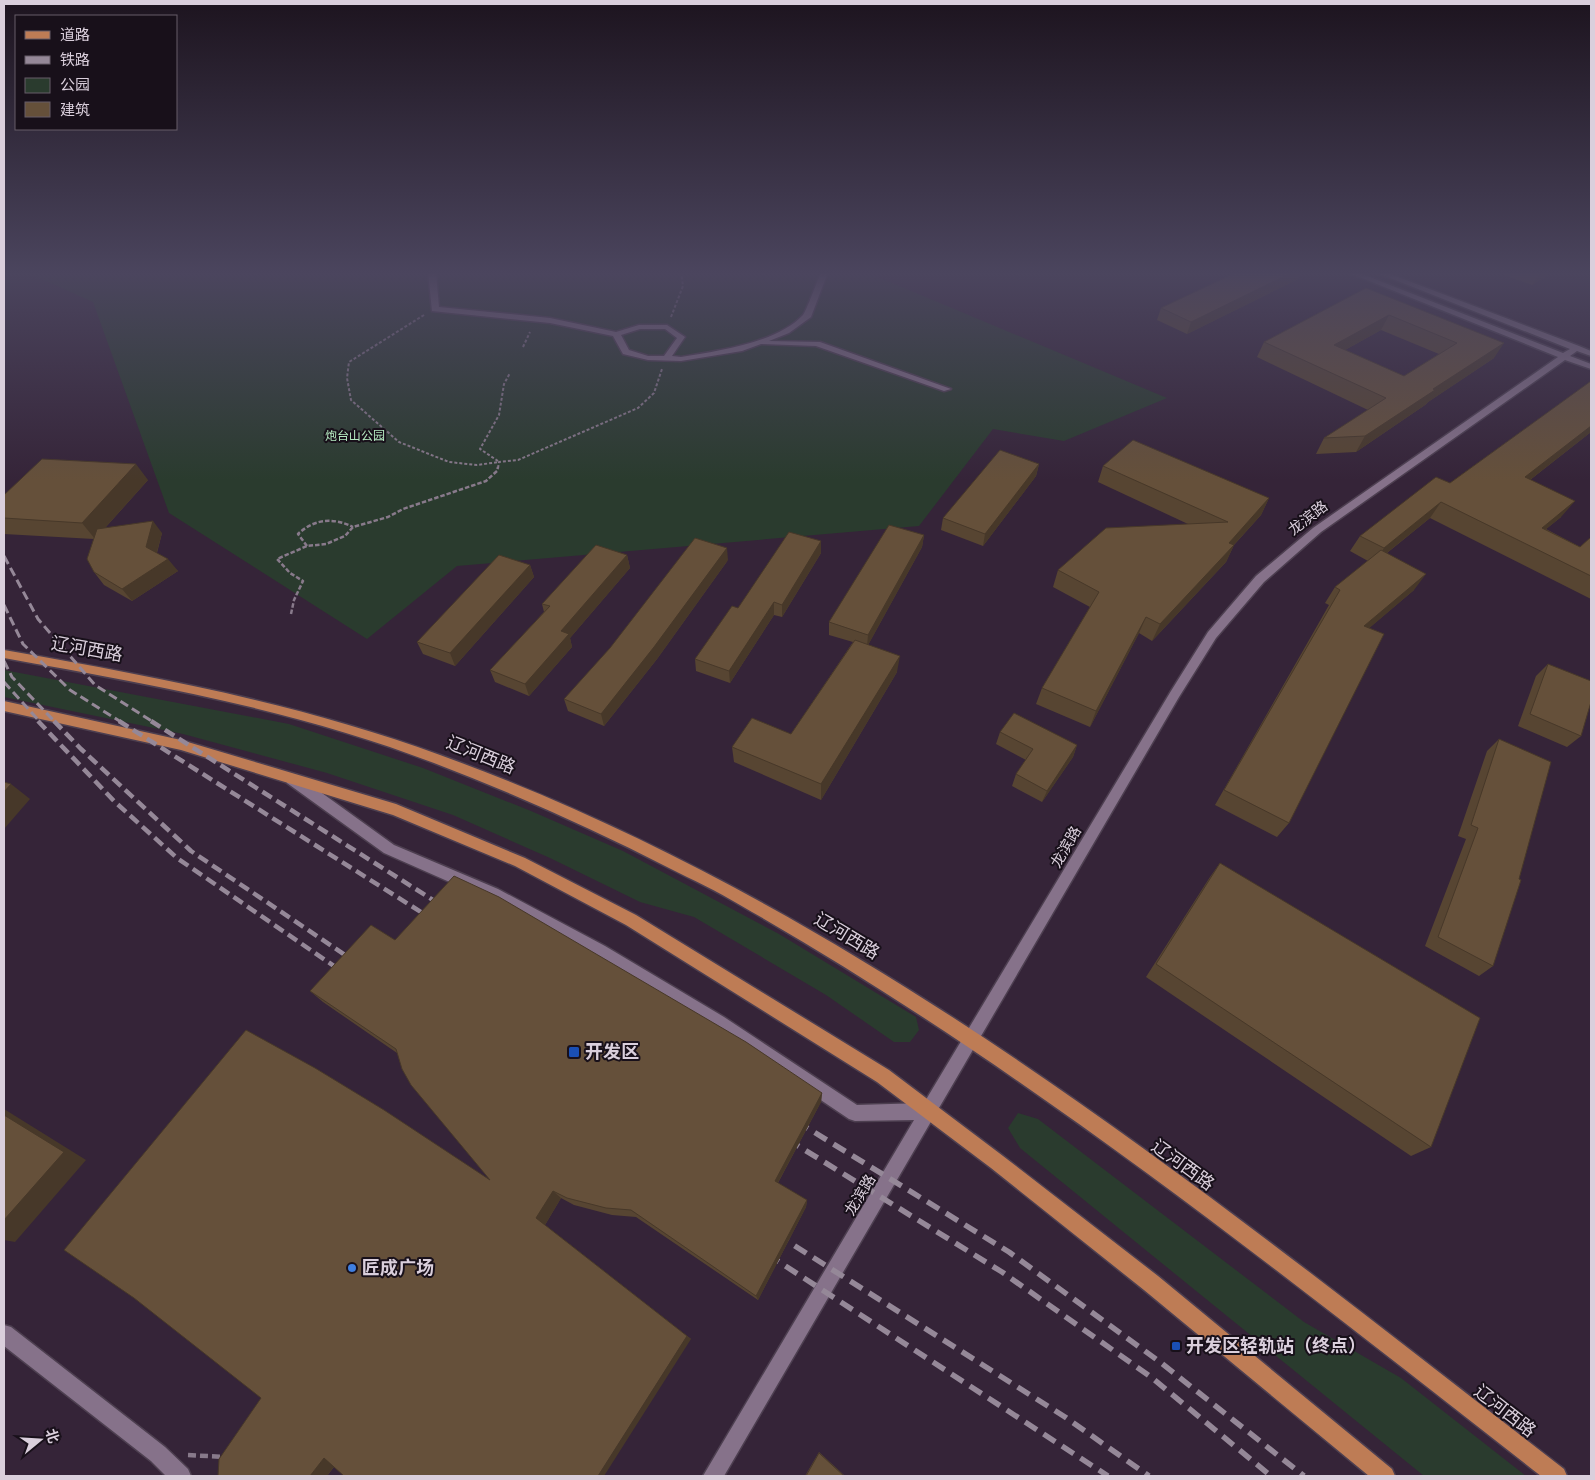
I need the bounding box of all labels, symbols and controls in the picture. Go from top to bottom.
legend [15,15,178,130]
text: 道路 [60,27,90,43]
text: 铁路 [60,52,90,68]
text: 公园 [60,77,90,93]
text: 建筑 [60,102,90,118]
park label: 炮台山公园 [325,429,385,442]
street label: 龙滨路 [1285,497,1331,538]
street label: 辽河西路 [50,633,124,665]
street label: 辽河西路 [444,732,518,778]
street label: 龙滨路 [1047,823,1084,870]
street label: 辽河西路 [811,909,883,963]
place label: 开发区 [585,1042,639,1062]
marker: 开发区 [567,1045,581,1059]
street label: 辽河西路 [1148,1136,1218,1194]
street label: 龙滨路 [841,1171,878,1218]
place label: 匠成广场 [362,1258,434,1278]
marker: 匠成广场 [346,1262,358,1274]
place label: 开发区轻轨站（终点） [1186,1336,1366,1356]
marker: 开发区轻轨站（终点） [1170,1340,1182,1352]
street label: 辽河西路 [1470,1381,1540,1441]
north arrow [15,1415,65,1465]
text: 北 [43,1427,61,1445]

